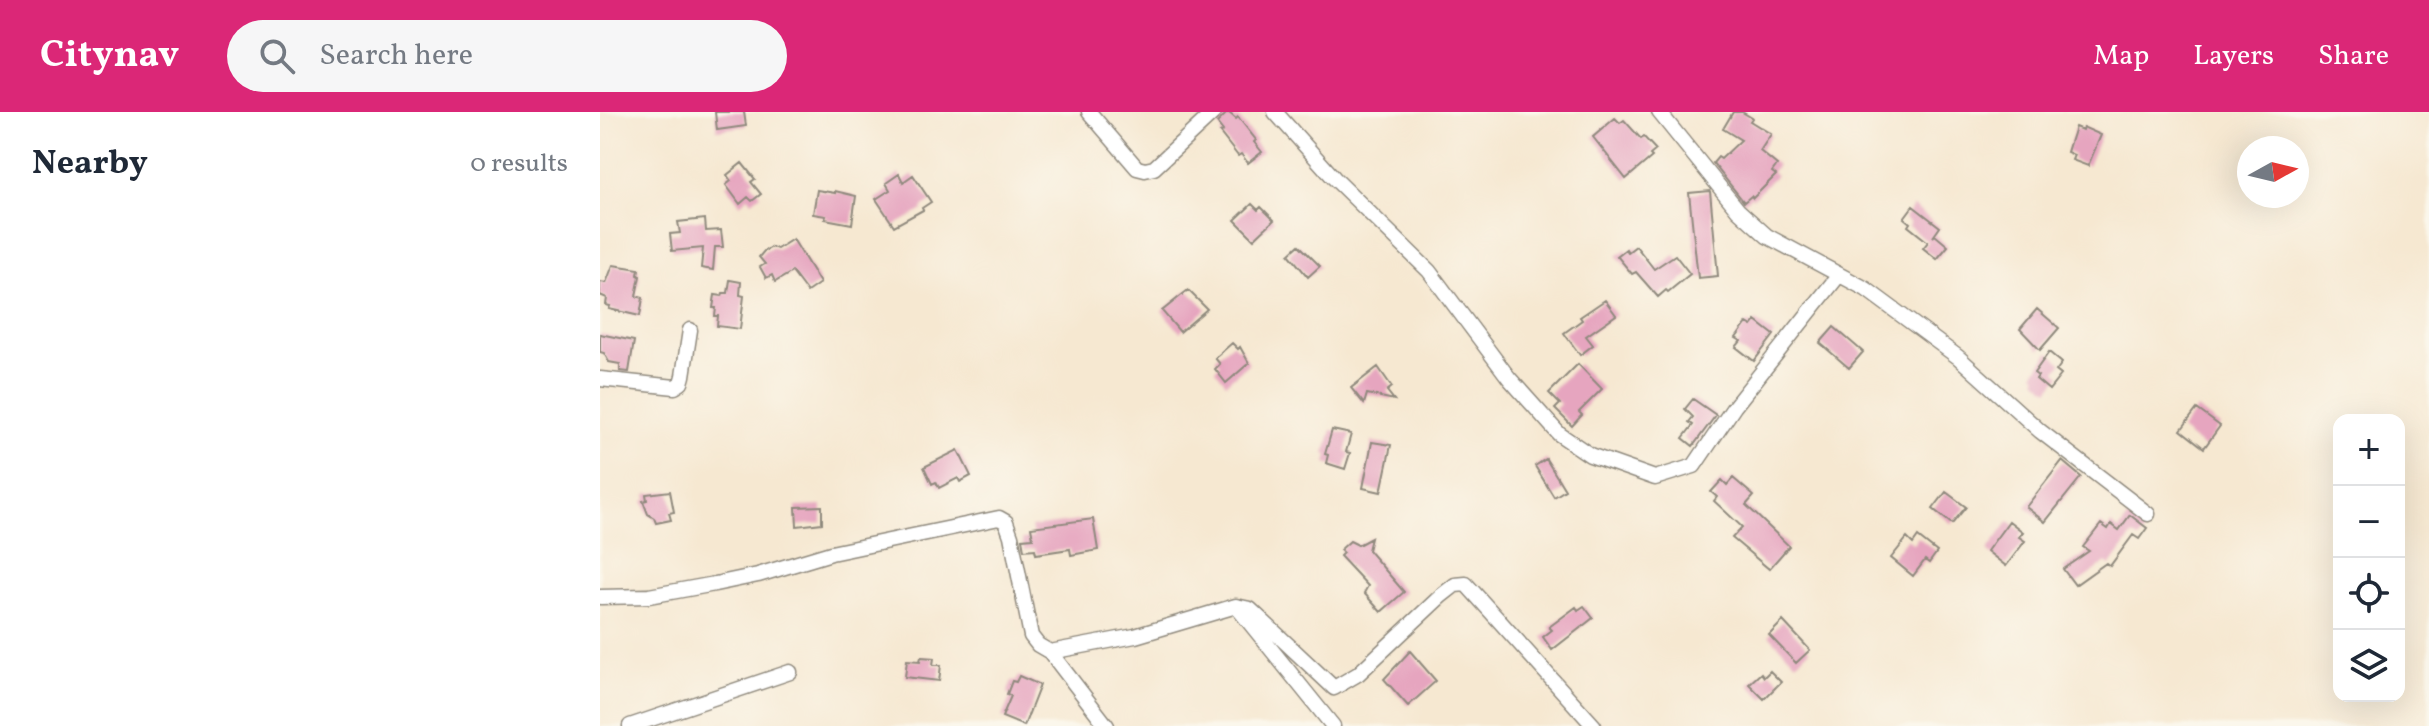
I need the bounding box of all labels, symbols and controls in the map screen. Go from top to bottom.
search box [227,20,787,92]
text: Citynav [40,30,179,83]
icon: search [255,34,299,78]
text: Search here [319,35,473,77]
text: Map [2093,37,2149,76]
text: Layers [2193,37,2274,76]
text: Share [2318,37,2389,76]
north arrow [2237,136,2309,208]
text: Nearby [32,141,148,188]
text: 0 results [470,146,568,182]
map controls [2333,414,2405,702]
button: + [2333,414,2405,486]
button: − [2333,486,2405,558]
button: locate [2333,558,2405,630]
button: layers [2333,630,2405,702]

